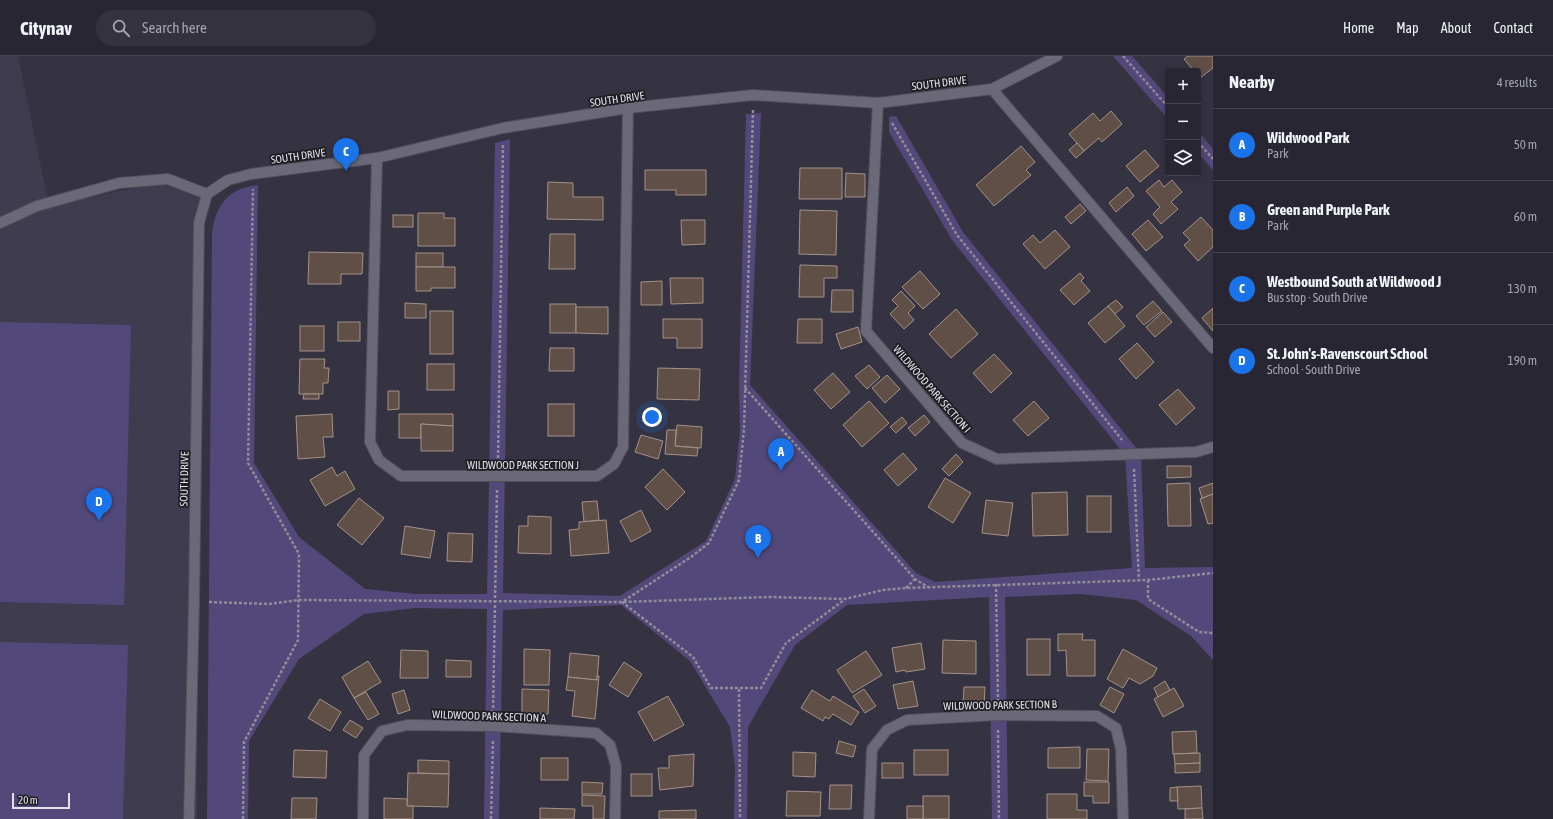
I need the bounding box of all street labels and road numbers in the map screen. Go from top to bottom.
street label: SOUTH DRIVE [911,74,967,92]
street label: SOUTH DRIVE [589,89,645,109]
street label: SOUTH DRIVE [270,146,326,166]
street label: WILDWOOD PARK SECTION I [891,343,973,435]
street label: SOUTH DRIVE [178,451,190,507]
street label: WILDWOOD PARK SECTION J [467,459,579,471]
street label: WILDWOOD PARK SECTION B [943,698,1058,712]
street label: WILDWOOD PARK SECTION A [432,708,547,724]

